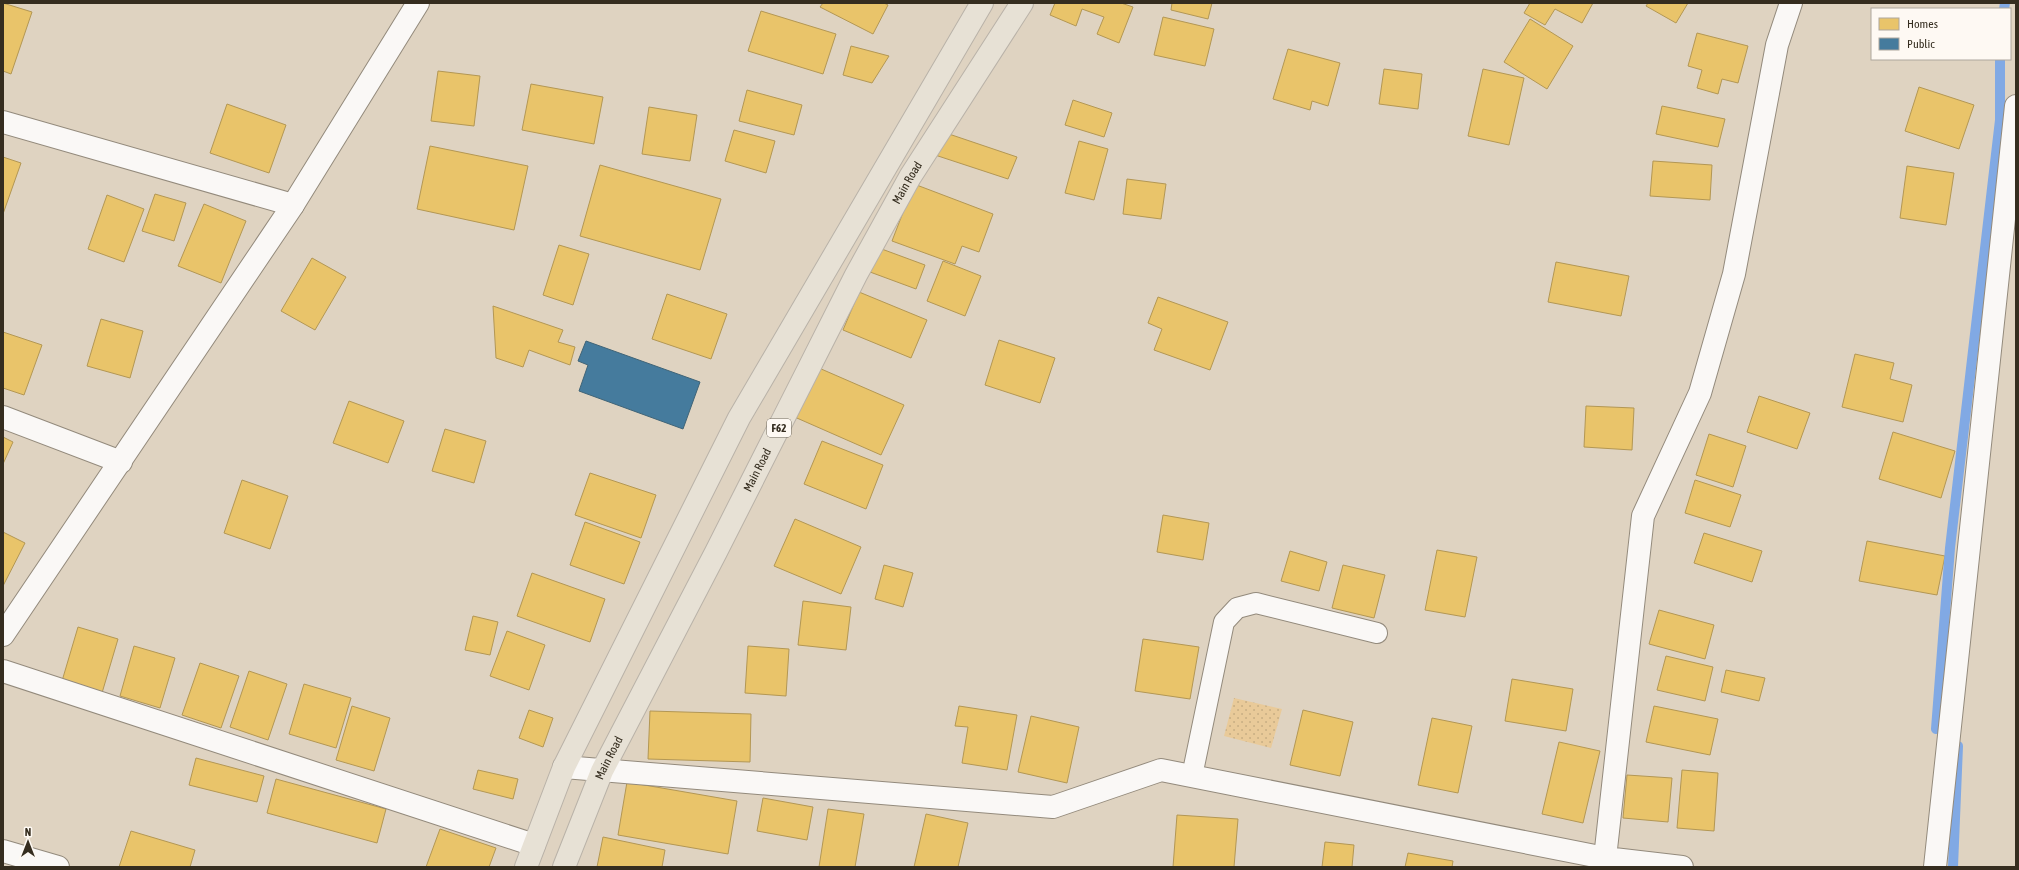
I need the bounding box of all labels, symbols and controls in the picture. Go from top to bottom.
legend [1871,8,2011,60]
text: Homes [1907,17,1938,31]
text: Public [1907,37,1935,51]
street label: Main Road [889,159,925,207]
road number: F62 [767,419,791,437]
street label: Main Road [741,446,774,494]
street label: Main Road [592,734,626,782]
north arrow [8,822,48,862]
text: N [25,826,31,838]

